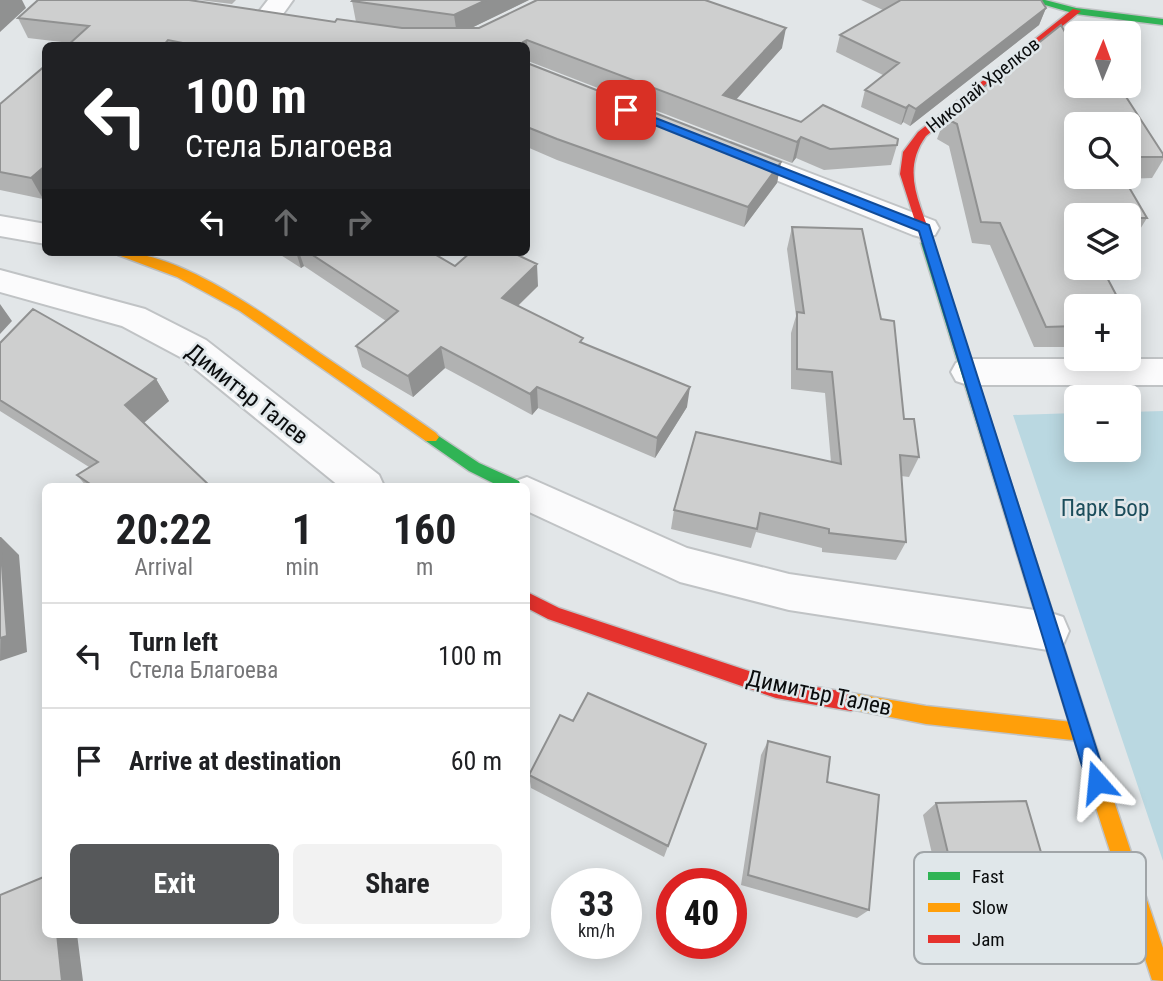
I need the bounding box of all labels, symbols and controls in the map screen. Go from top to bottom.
north arrow [1064,21,1141,98]
map controls [1064,21,1141,462]
street label: Николай Хрелков [922,32,1044,138]
text: 100 m [185,68,307,125]
icon: left [70,70,161,161]
pin [596,80,656,140]
icon: arrive [607,91,645,129]
button: search [1064,112,1141,189]
text: Стела Благоева [185,127,393,165]
icon: left [194,203,232,241]
icon: ahead [267,203,305,241]
icon: right [340,203,378,241]
button: layers [1064,203,1141,280]
button: + [1064,294,1141,371]
street label: Димитър Талев [181,338,313,450]
button: − [1064,385,1141,462]
park label: Парк Бор [1061,495,1149,522]
text: 20:22 [116,505,212,554]
text: 1 [292,505,313,554]
text: 160 [393,505,456,554]
text: Arrival [134,554,193,581]
text: min [285,554,319,581]
text: m [416,554,433,581]
text: Turn left [129,627,218,657]
icon: left [70,637,108,675]
text: 100 m [438,641,502,671]
text: Стела Благоева [129,657,278,684]
street label: Димитър Талев [744,664,894,722]
icon: arrive [70,742,108,780]
position arrow [1060,745,1134,819]
text: Arrive at destination [129,746,341,776]
text: 60 m [451,746,502,776]
button: Exit [70,844,279,924]
button: Share [293,844,502,924]
legend [914,852,1146,964]
text: Fast [972,865,1004,888]
speed limit sign: 40 [656,868,747,959]
text: 33 [579,884,614,925]
text: Slow [972,896,1008,919]
text: km/h [578,920,615,941]
text: Jam [972,928,1005,951]

